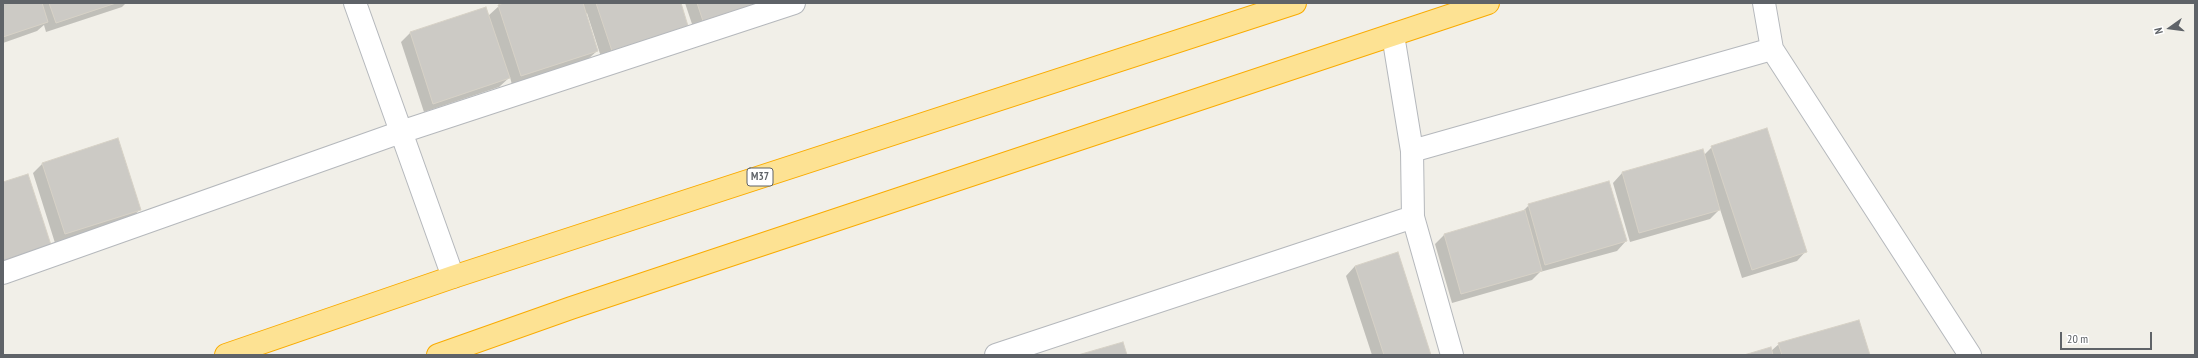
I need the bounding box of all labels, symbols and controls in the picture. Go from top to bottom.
north arrow [2150,8,2190,48]
text: N [2151,26,2166,35]
road number: M37 [747,168,773,186]
scale bar [2062,324,2154,350]
text: 20 m [2067,331,2088,346]

